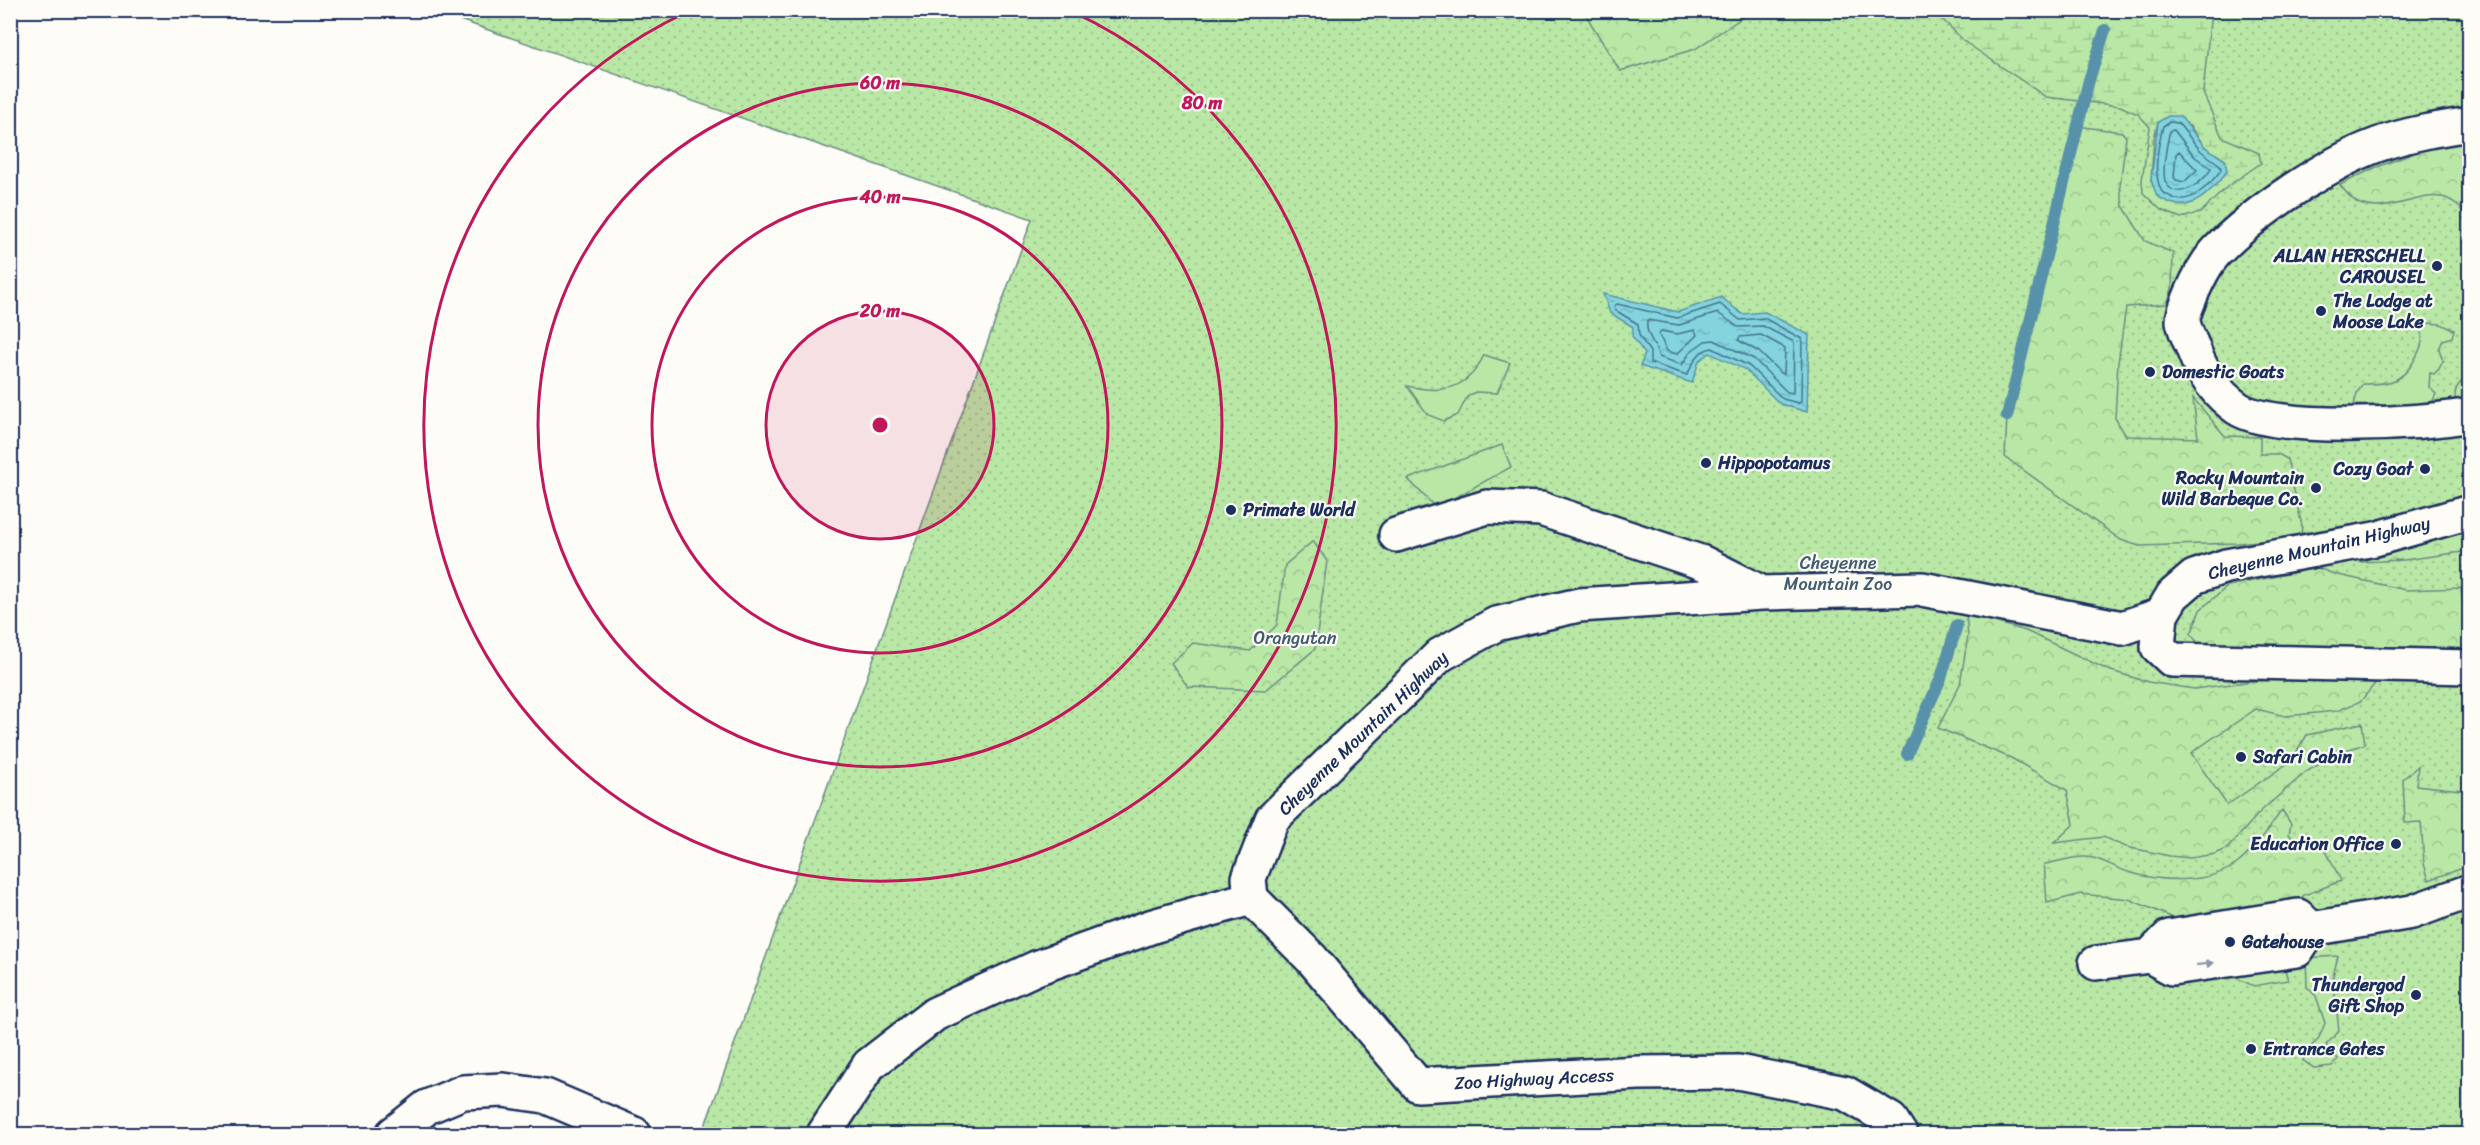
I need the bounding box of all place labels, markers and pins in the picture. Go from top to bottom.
place label: ALLAN HERSCHELL CAROUSEL [2273,240,2426,293]
marker: ALLAN HERSCHELL CAROUSEL [2430,259,2444,273]
place label: The Lodge at Moose Lake [2332,285,2433,338]
marker: The Lodge at Moose Lake [2314,304,2328,318]
place label: Domestic Goats [2162,356,2284,388]
marker: Domestic Goats [2143,365,2157,379]
centre of rings [870,415,890,435]
place label: Hippopotamus [1717,447,1831,479]
place label: Cozy Goat [2332,453,2415,485]
marker: Hippopotamus [1699,456,1713,470]
place label: Rocky Mountain Wild Barbeque Co. [2161,462,2304,515]
marker: Cozy Goat [2418,462,2432,476]
marker: Rocky Mountain Wild Barbeque Co. [2309,481,2323,495]
place label: Primate World [1243,494,1356,526]
marker: Primate World [1224,503,1238,517]
place label: Safari Cabin [2252,741,2352,773]
marker: Safari Cabin [2234,750,2248,764]
place label: Education Office [2250,828,2385,860]
marker: Education Office [2389,837,2403,851]
place label: Gatehouse [2241,926,2325,958]
marker: Gatehouse [2223,935,2237,949]
place label: Thundergod Gift Shop [2312,969,2406,1022]
marker: Thundergod Gift Shop [2409,988,2423,1002]
place label: Entrance Gates [2263,1033,2385,1065]
marker: Entrance Gates [2244,1042,2258,1056]

